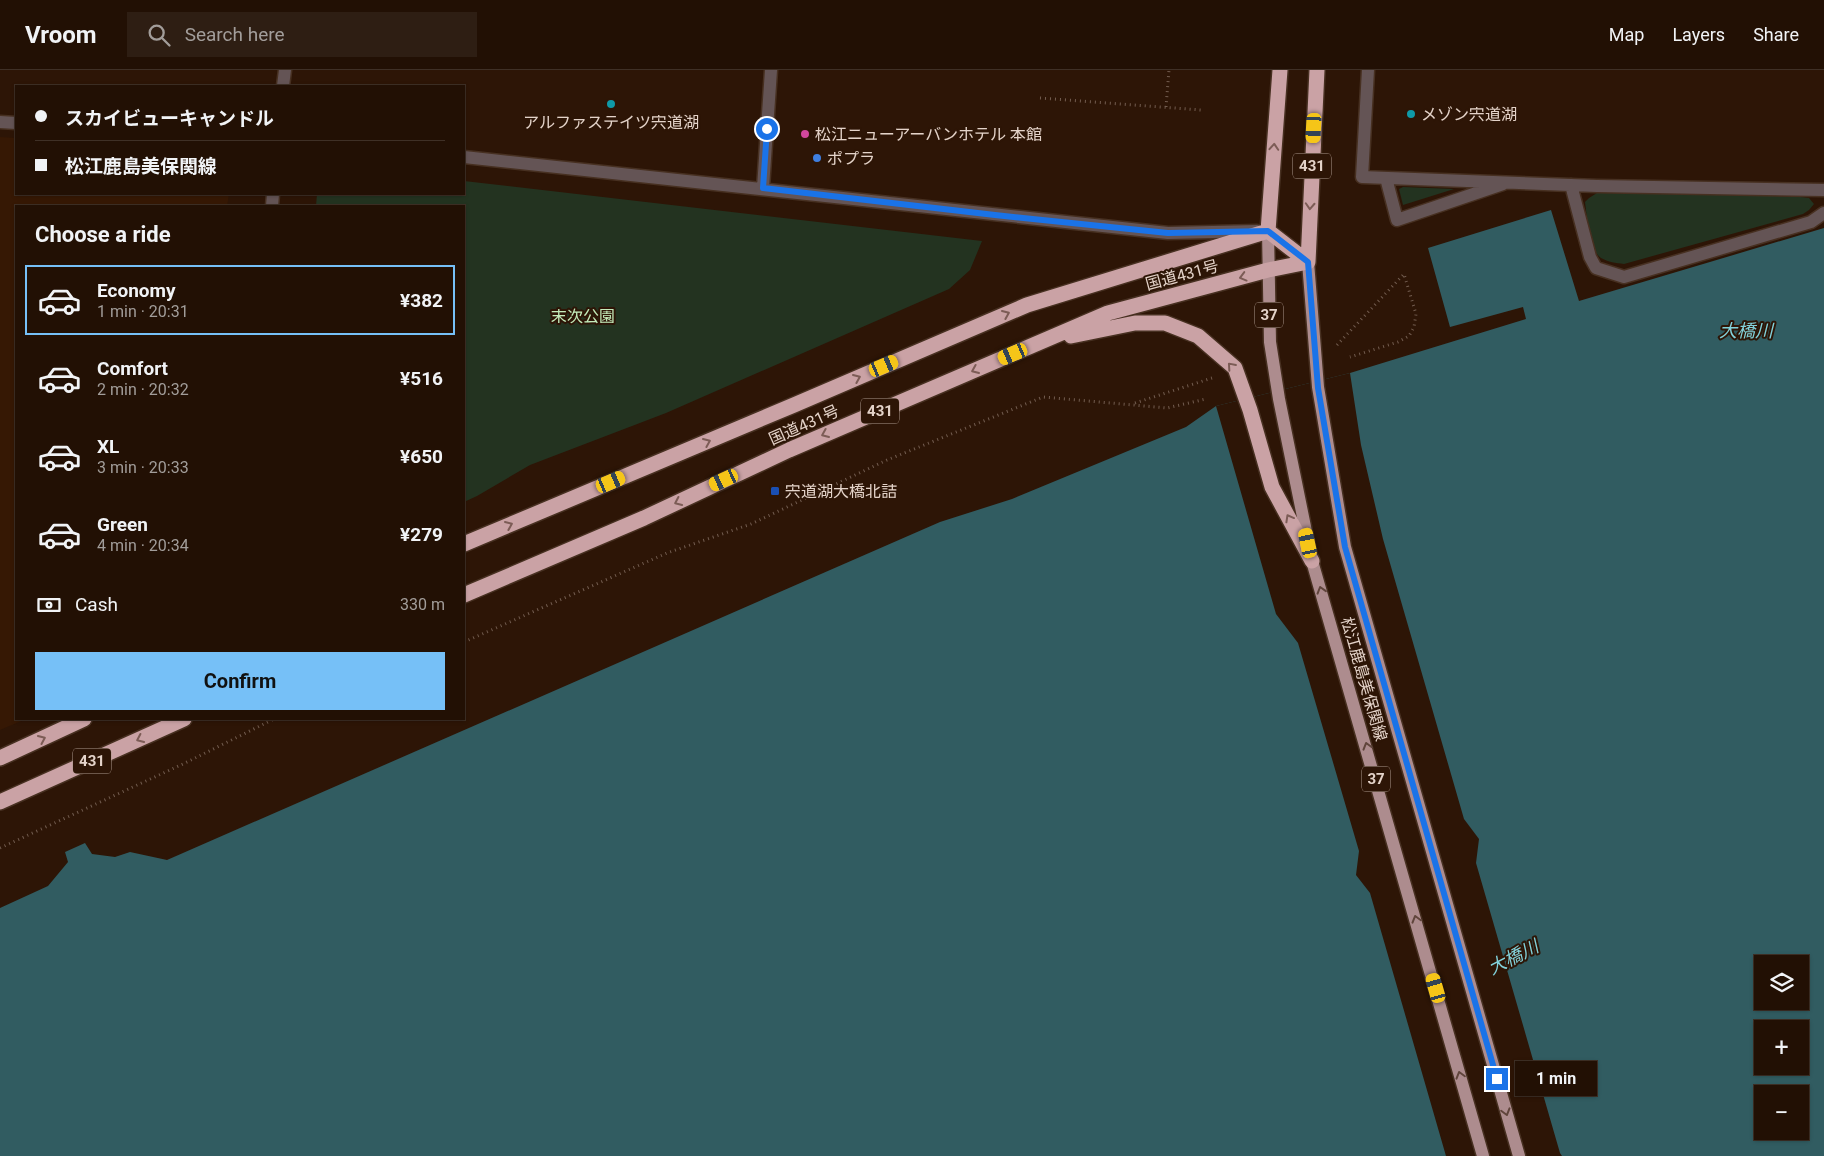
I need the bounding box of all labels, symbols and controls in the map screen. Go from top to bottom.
search box [127,12,477,57]
text: Vroom [25,21,97,49]
icon: search [145,21,173,49]
text: Search here [185,23,285,46]
text: Map [1609,24,1644,45]
text: Layers [1672,24,1725,45]
text: Share [1753,24,1799,45]
marker: アルファステイツ宍道湖 [605,98,617,110]
place label: メゾン宍道湖 [1421,105,1517,124]
text: スカイビューキャンドル [65,107,274,130]
marker: メゾン宍道湖 [1405,108,1417,120]
place label: アルファステイツ宍道湖 [523,113,699,132]
car [1305,113,1322,143]
route start [756,118,778,140]
place label: 松江ニューアーバンホテル 本館 [815,125,1042,144]
marker: 松江ニューアーバンホテル 本館 [799,128,811,140]
one-way arrow [1269,143,1280,151]
place label: ポプラ [827,149,875,168]
marker: ポプラ [811,152,823,164]
road number: 431 [1293,154,1331,178]
text: 松江鹿島美保関線 [65,155,217,178]
one-way arrow [1305,202,1316,210]
text: Choose a ride [35,222,171,247]
street label: 国道431号 [1143,256,1221,294]
one-way arrow [1239,271,1248,282]
icon: car [37,278,82,323]
text: Economy [97,279,176,302]
text: ¥382 [400,289,443,312]
text: 1 min · 20:31 [97,302,189,321]
road number: 37 [1255,302,1283,328]
park label: 末次公園 [551,307,615,326]
one-way arrow [1001,309,1010,320]
water label: 大橋川 [1719,320,1775,341]
car [996,341,1029,367]
car [867,353,900,379]
icon: car [37,356,82,401]
text: Comfort [97,357,168,380]
one-way arrow [1227,363,1236,372]
one-way arrow [971,364,980,375]
text: ¥516 [400,367,443,390]
one-way arrow [852,374,861,385]
text: 2 min · 20:32 [97,380,189,399]
road number: 431 [861,398,899,424]
street label: 国道431号 [766,401,842,449]
one-way arrow [822,429,830,439]
icon: car [37,434,82,479]
text: XL [97,435,119,458]
one-way arrow [702,437,711,448]
text: ¥650 [400,445,443,468]
text: 3 min · 20:33 [97,458,189,477]
car [707,467,740,493]
car [594,469,627,495]
place label: 宍道湖大橋北詰 [785,482,897,501]
marker: 宍道湖大橋北詰 [769,485,781,497]
one-way arrow [674,496,683,507]
icon: car [37,512,82,557]
text: Green [97,513,148,536]
one-way arrow [1285,514,1295,523]
one-way arrow [504,520,513,531]
text: ¥279 [400,523,443,546]
car [1297,527,1318,559]
text: 4 min · 20:34 [97,536,189,555]
one-way arrow [1316,587,1326,595]
icon: cash [35,591,63,619]
text: Cash [75,593,118,616]
text: 330 m [400,595,445,614]
street label: 松江鹿島美保関線 [1337,615,1391,743]
button: Confirm [35,652,445,710]
one-way arrow [136,733,145,744]
one-way arrow [37,735,46,745]
one-way arrow [1362,743,1372,751]
road number: 431 [73,748,111,774]
road number: 37 [1362,766,1390,792]
one-way arrow [1411,916,1421,924]
water label: 大橋川 [1484,934,1544,979]
map controls [1754,955,1809,1140]
button: layers [1754,955,1809,1010]
car [1424,972,1447,1004]
button: + [1754,1020,1809,1075]
callout: 1 min [1514,1062,1597,1096]
route end [1486,1068,1508,1090]
text: 1 min [1536,1069,1576,1088]
one-way arrow [1456,1072,1466,1080]
button: − [1754,1085,1809,1140]
one-way arrow [1500,1107,1511,1116]

